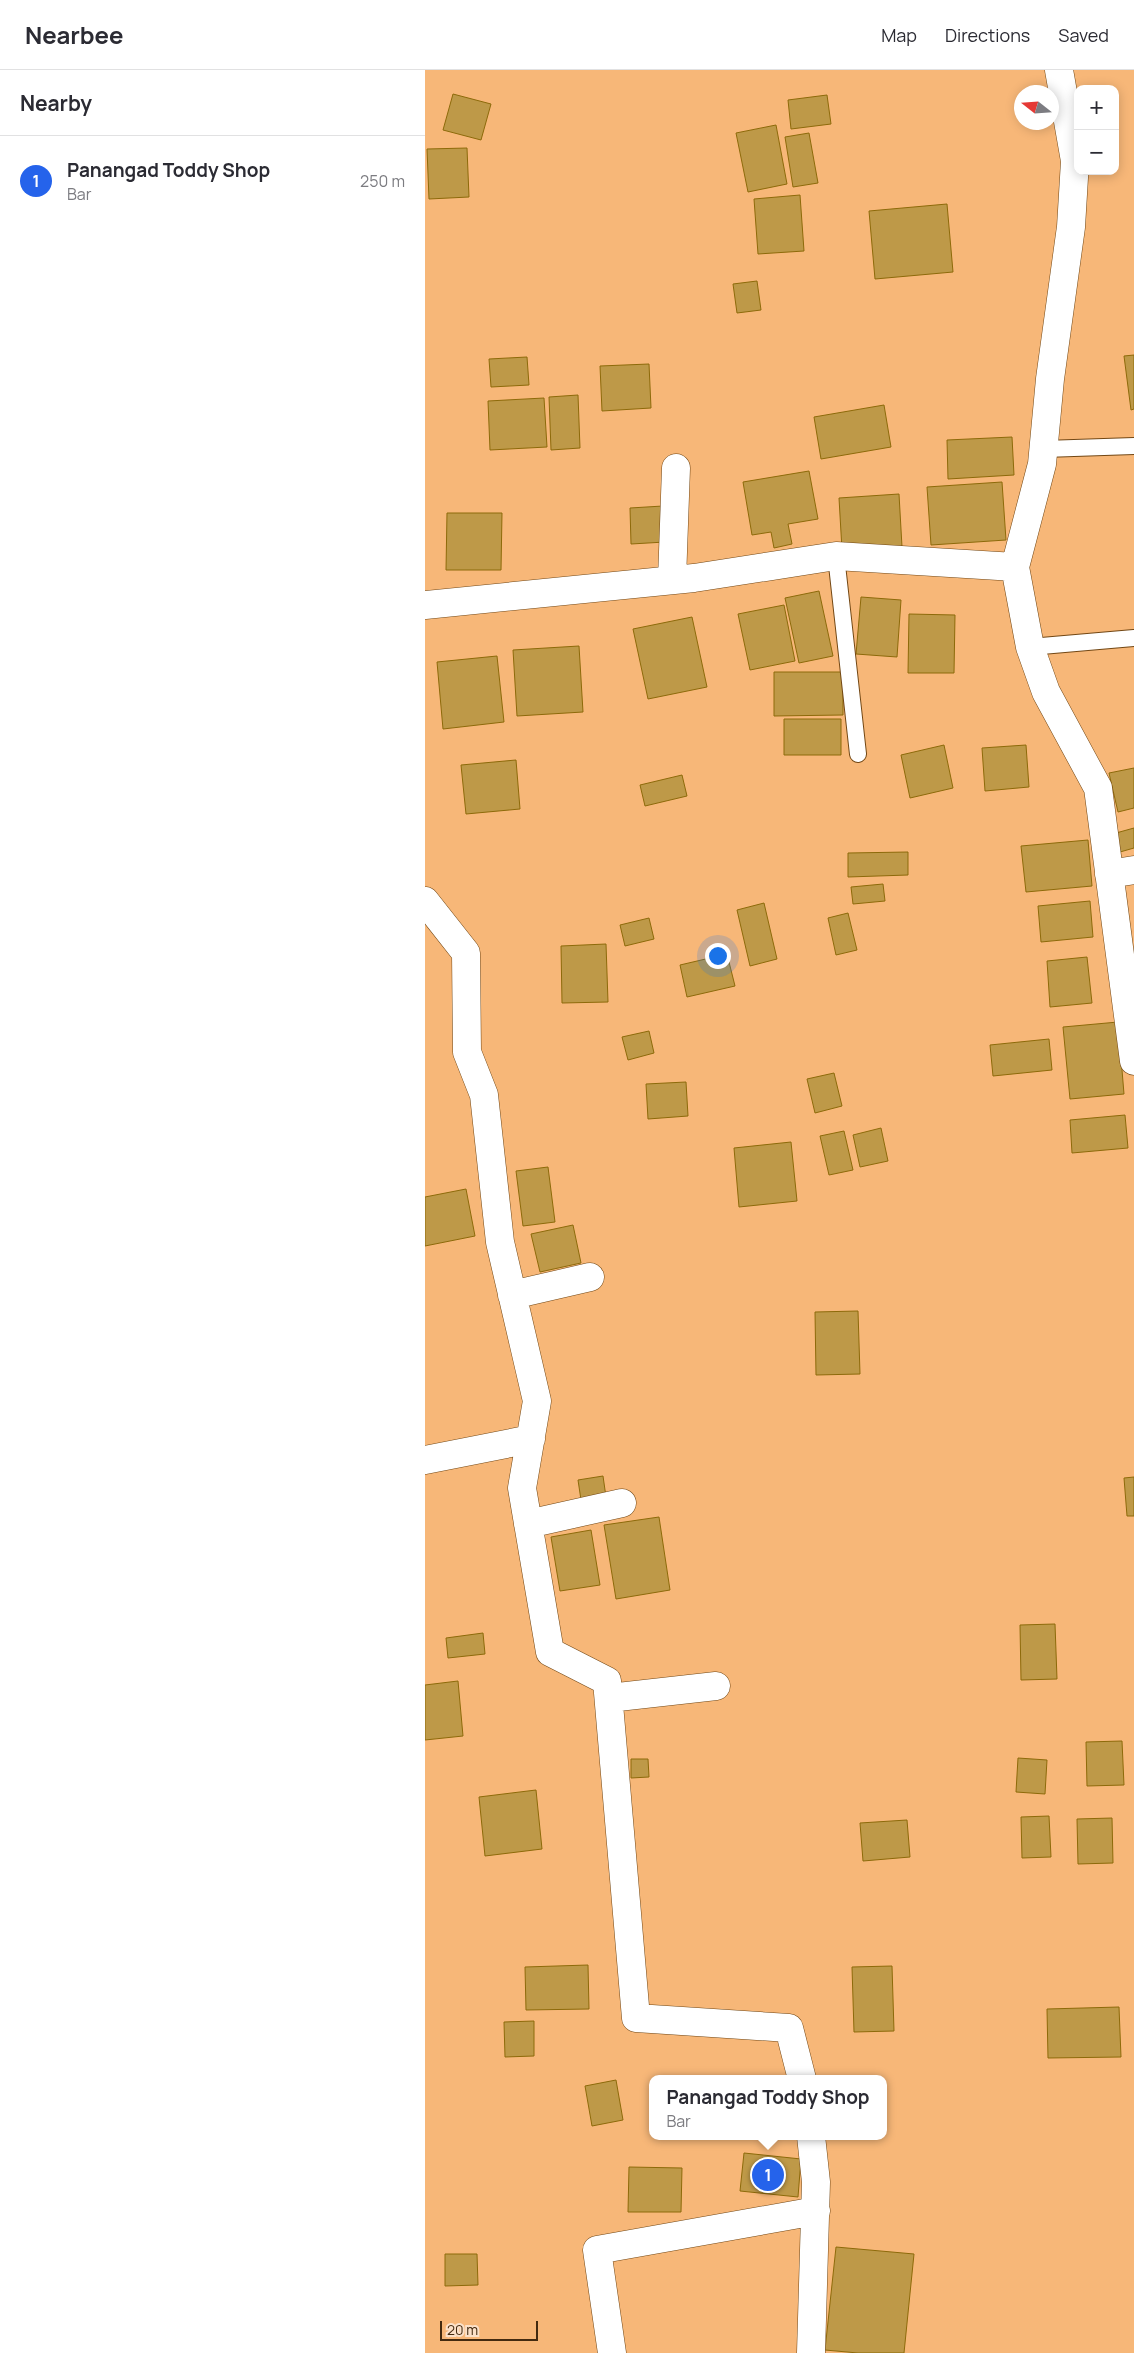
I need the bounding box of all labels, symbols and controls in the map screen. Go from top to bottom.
text: Nearbee [25,18,124,51]
text: Map [881,23,917,47]
text: Directions [945,23,1030,47]
text: Saved [1058,23,1109,47]
north arrow [1014,85,1059,130]
map controls [1074,85,1119,175]
button: + [1074,85,1119,130]
text: Nearby [20,89,92,117]
button: − [1074,130,1119,175]
text: Panangad Toddy Shop [67,157,270,183]
text: 1 [32,170,40,192]
text: 250 m [360,170,405,192]
text: Bar [67,183,91,205]
your location [705,943,731,969]
popup [649,2075,887,2140]
text: Panangad Toddy Shop [666,2084,870,2110]
text: Bar [666,2110,691,2132]
pin: 1 [752,2156,784,2194]
scale bar [440,2318,537,2341]
text: 20 m [447,2320,478,2339]

